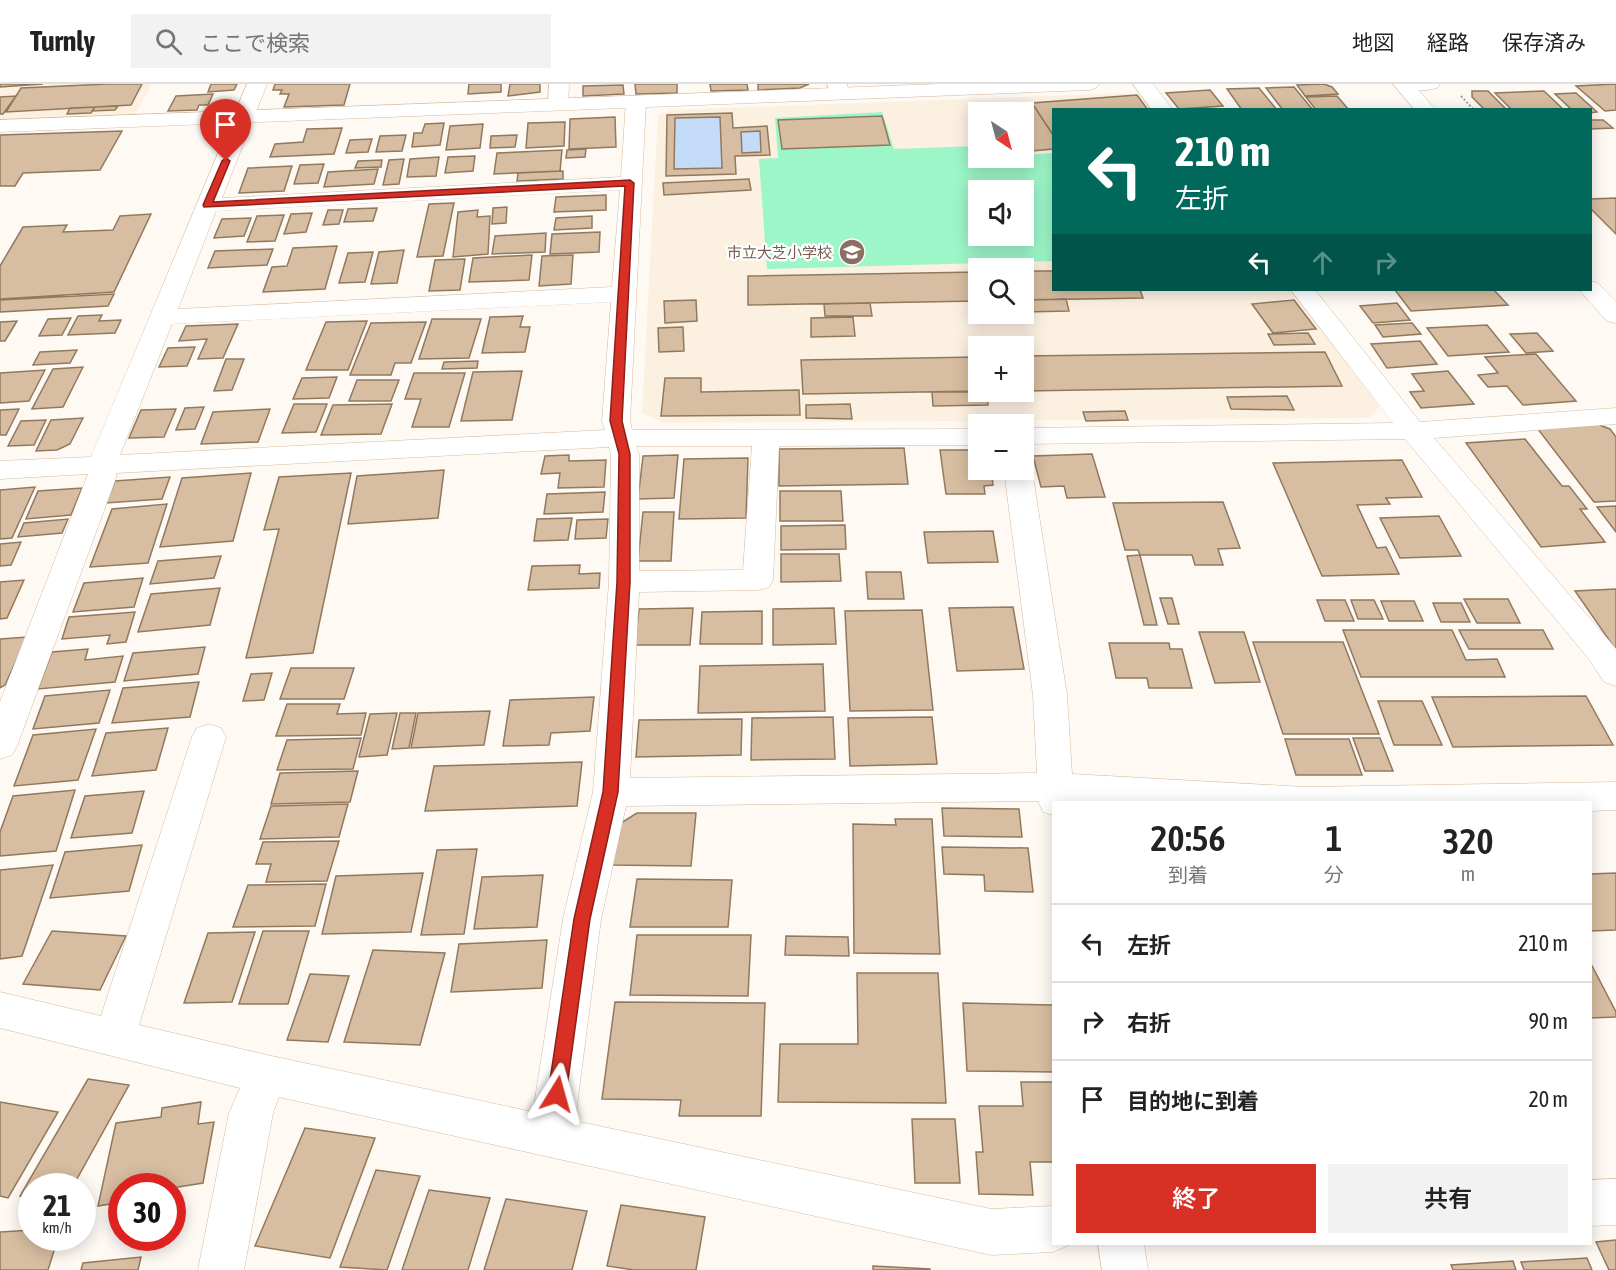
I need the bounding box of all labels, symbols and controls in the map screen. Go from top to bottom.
search box [131,14,551,68]
text: Turnly [30,25,95,57]
icon: search [152,25,185,58]
text: ここで検索 [200,30,310,56]
text: 地図 [1352,30,1394,54]
text: 経路 [1427,30,1469,54]
text: 保存済み [1502,30,1586,54]
pin [200,99,251,161]
north arrow [968,102,1034,168]
map controls [968,102,1034,480]
icon: arrive [209,108,242,141]
text: 210 m [1175,127,1270,175]
icon: left [1076,132,1154,210]
button: sound [968,180,1034,246]
text: 左折 [1175,183,1229,214]
school or university icon: 市立大芝小学校 [837,237,867,267]
place label: 市立大芝小学校 [727,244,832,261]
icon: left [1243,246,1276,279]
icon: ahead [1306,246,1339,279]
icon: right [1369,246,1402,279]
button: search [968,258,1034,324]
button: + [968,336,1034,402]
button: − [968,414,1034,480]
text: 20:56 [1151,817,1225,859]
text: 1 [1326,817,1342,859]
text: 320 [1443,820,1493,862]
text: m [1461,862,1475,885]
text: 到着 [1168,863,1208,886]
text: 分 [1324,863,1344,886]
icon: left [1076,927,1109,960]
text: 210 m [1518,930,1568,956]
text: 左折 [1127,932,1171,958]
icon: right [1076,1005,1109,1038]
text: 90 m [1528,1008,1568,1034]
text: 右折 [1127,1010,1171,1036]
position arrow [525,1062,589,1126]
icon: arrive [1076,1083,1109,1116]
text: 20 m [1528,1086,1568,1112]
text: 目的地に到着 [1127,1088,1259,1114]
button: 終了 [1076,1164,1316,1233]
button: 共有 [1328,1164,1568,1233]
speed limit sign: 30 [108,1173,186,1251]
text: 21 [43,1188,71,1222]
text: km/h [42,1219,72,1236]

